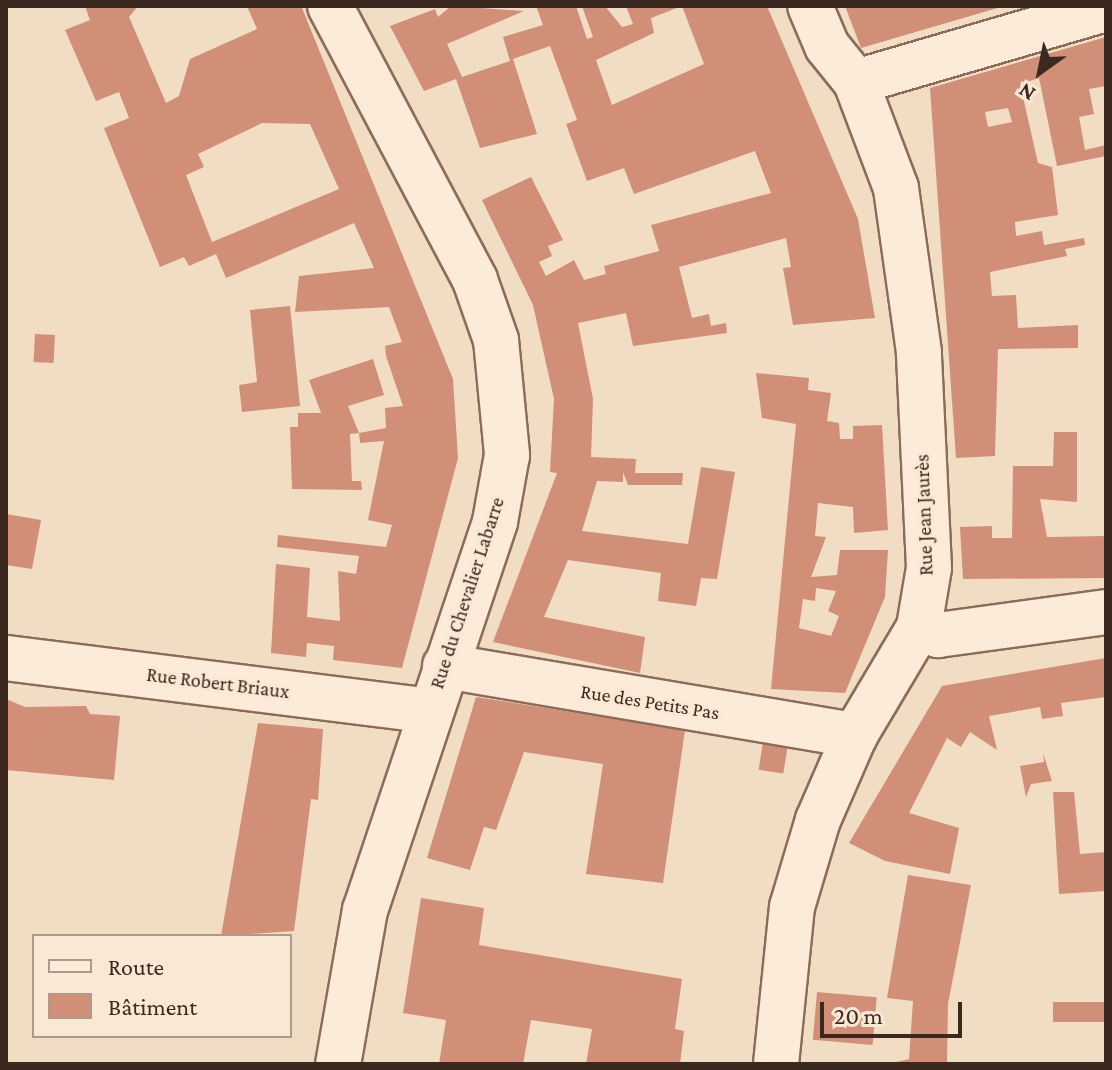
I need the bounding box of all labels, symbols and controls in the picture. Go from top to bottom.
north arrow [1000,32,1080,112]
text: N [1014,78,1040,107]
street label: Rue Jean Jaurès [910,454,938,576]
street label: Rue du Chevalier Labarre [425,494,509,692]
street label: Rue Robert Briaux [145,662,291,704]
street label: Rue des Petits Pas [579,679,721,725]
legend [32,934,292,1038]
text: Route [108,953,164,980]
scale bar [824,986,966,1036]
text: Bâtiment [108,993,197,1020]
text: 20 m [834,1002,883,1029]

